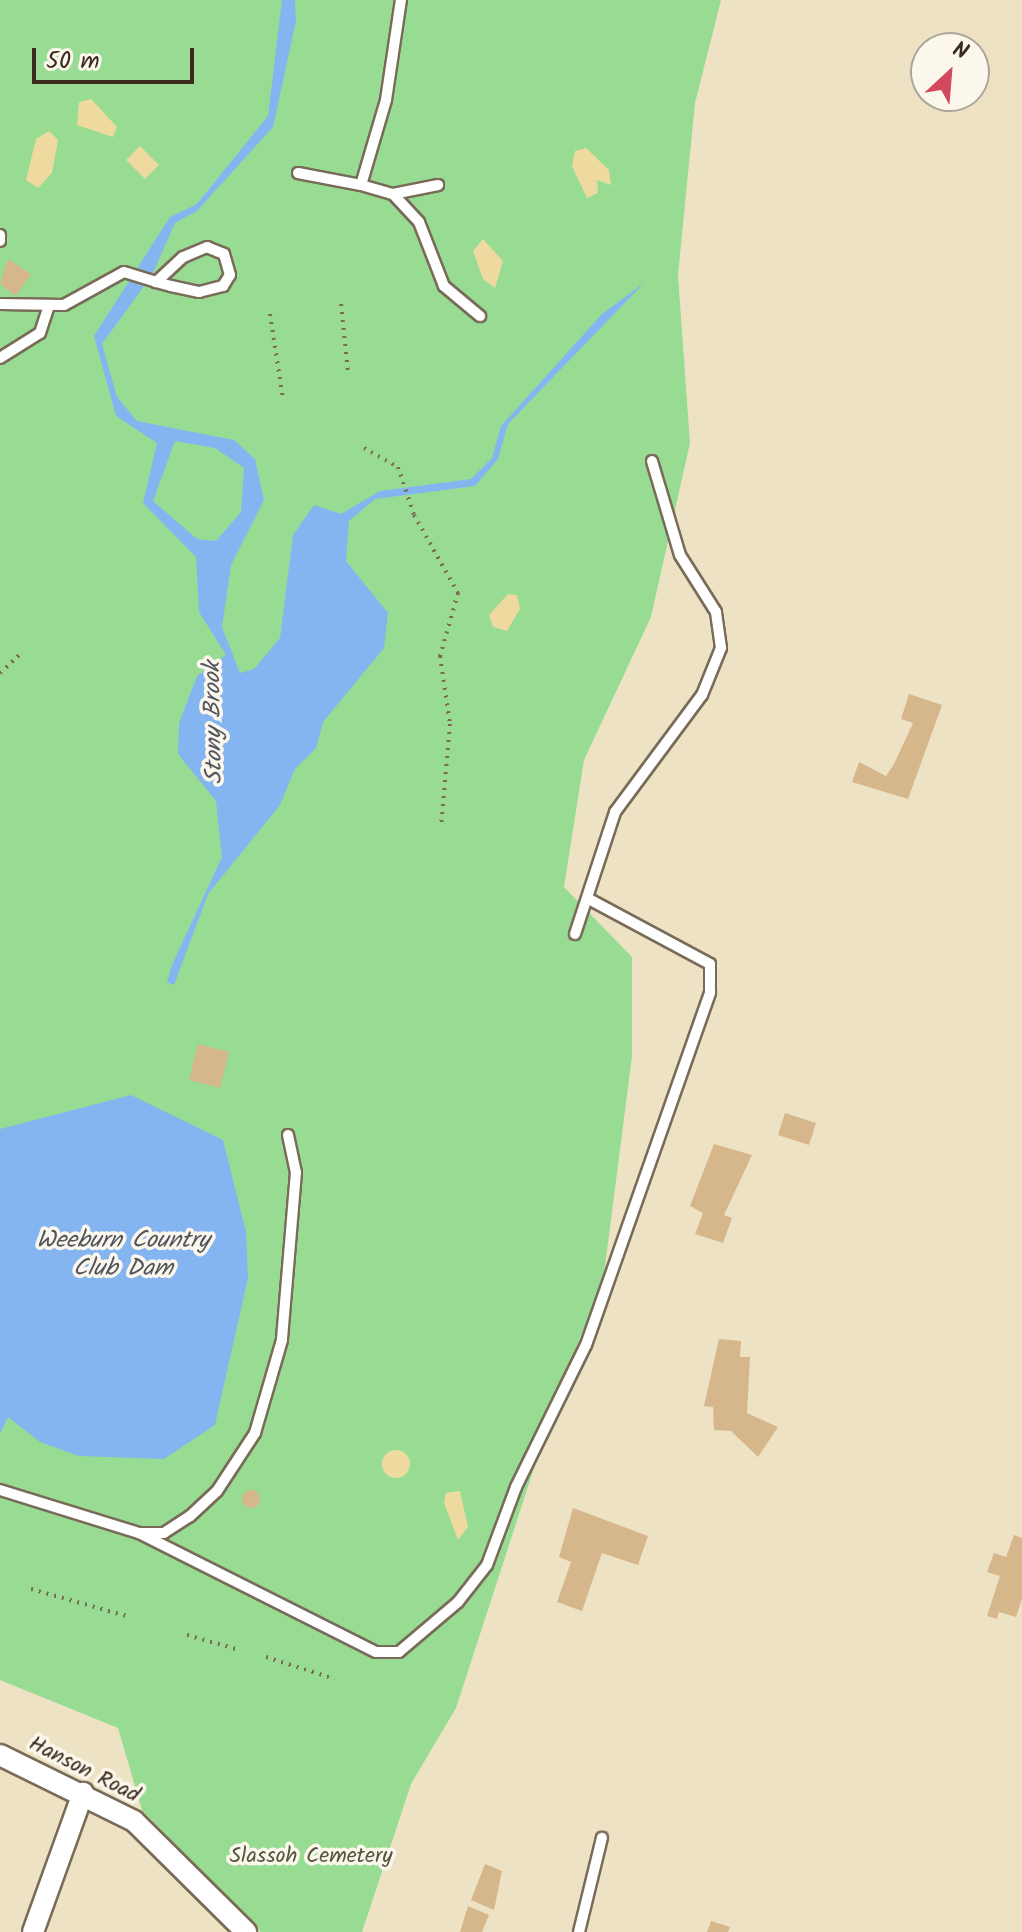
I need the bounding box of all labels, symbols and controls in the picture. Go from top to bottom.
scale bar [36,32,198,82]
north arrow [910,32,990,112]
text: N [946,33,974,71]
text: 50 m [46,42,100,81]
water label: Stony Brook [199,661,229,785]
water label: Weeburn Country Club Dam [37,1227,209,1283]
street label: Hanson Road [24,1731,144,1809]
park label: Slassoh Cemetery [229,1844,393,1870]

